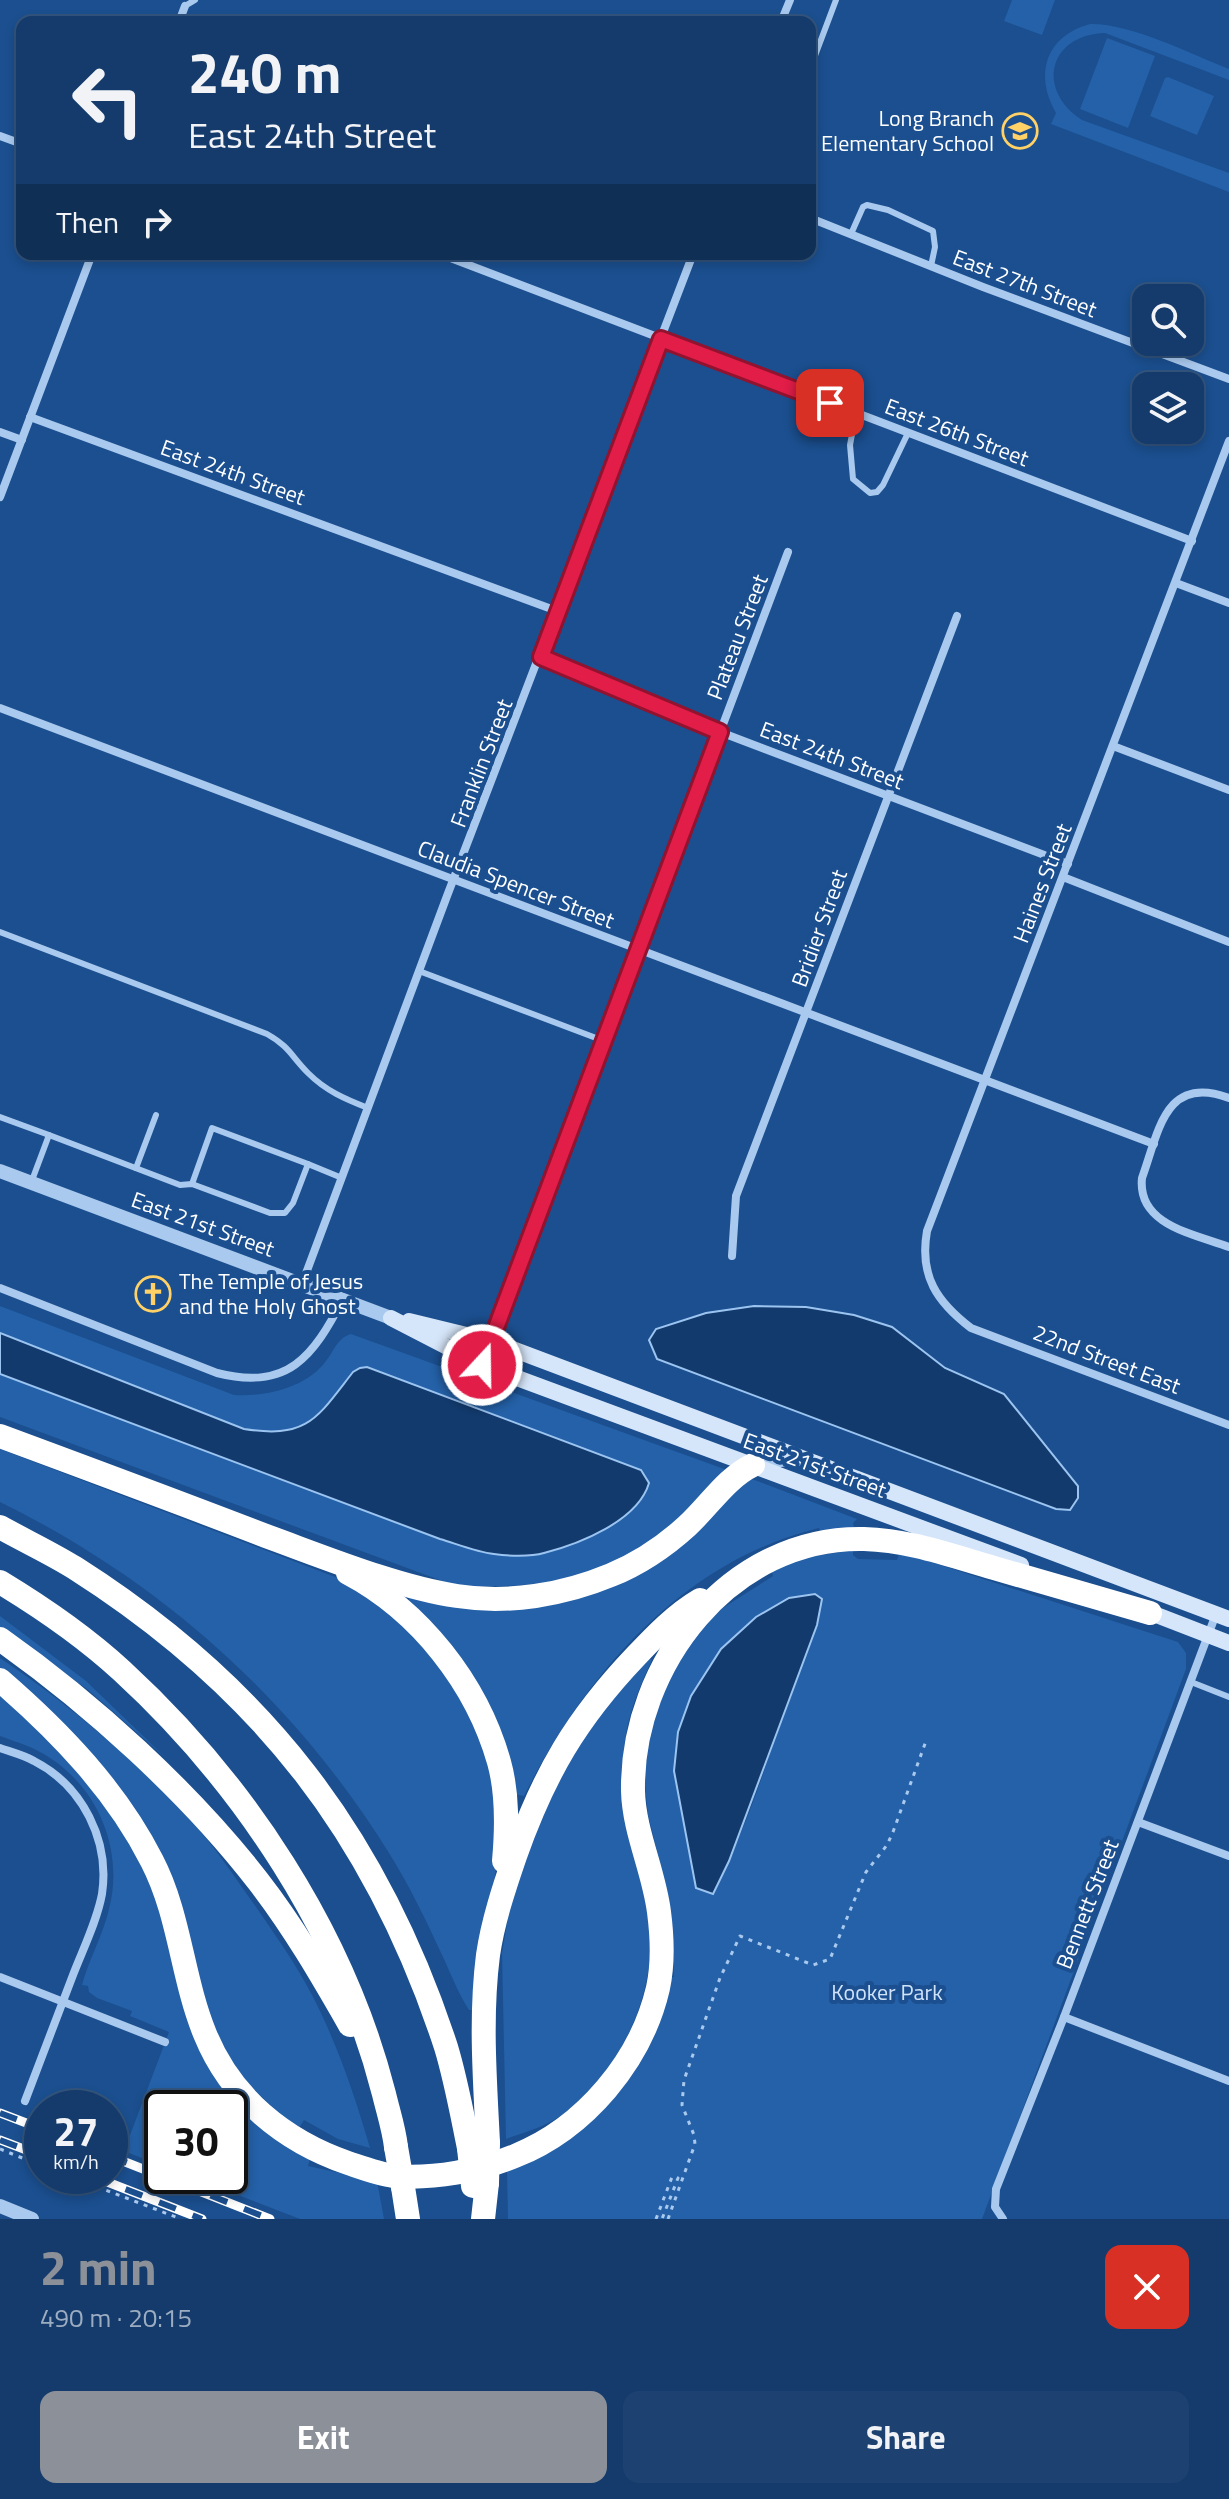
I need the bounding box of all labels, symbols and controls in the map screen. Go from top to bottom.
text: 240 m [188,30,341,115]
icon: left [56,48,160,152]
place label: Long Branch Elementary School [821,101,994,160]
text: East 24th Street [188,107,436,162]
school or university icon: Long Branch Elementary School [1001,112,1039,150]
text: Then [56,199,119,245]
icon: right [135,200,179,244]
street label: East 27th Street [948,240,1102,326]
map controls [1132,284,1204,444]
button: search [1132,284,1204,356]
pin [796,369,864,437]
button: layers [1132,372,1204,444]
icon: arrive [808,381,852,425]
street label: East 26th Street [880,389,1034,475]
street label: East 24th Street [156,430,310,514]
street label: Plateau Street [697,569,777,705]
street label: Franklin Street [441,693,521,832]
street label: East 24th Street [755,712,909,798]
street label: Haines Street [1004,818,1080,948]
street label: Claudia Spencer Street [413,831,620,937]
street label: Bridier Street [782,864,856,991]
street label: East 21st Street [127,1182,280,1266]
place label: The Temple of Jesus and the Holy Ghost [179,1264,363,1323]
church icon: The Temple of Jesus and the Holy Ghost [134,1275,172,1313]
street label: 22nd Street East [1028,1315,1186,1403]
position arrow [440,1323,524,1407]
street label: East 21st Street [739,1423,892,1507]
street label: Bennett Street [1047,1834,1127,1974]
park label: Kooker Park [831,1975,943,2009]
speed limit sign: 30 [144,2090,248,2194]
text: 27 [54,2101,98,2162]
text: km/h [53,2146,99,2177]
text: 2 min [40,2231,157,2304]
button: close [1105,2245,1189,2329]
text: 490 m · 20:15 [40,2298,192,2337]
button: Exit [40,2391,607,2483]
button: Share [623,2391,1189,2483]

